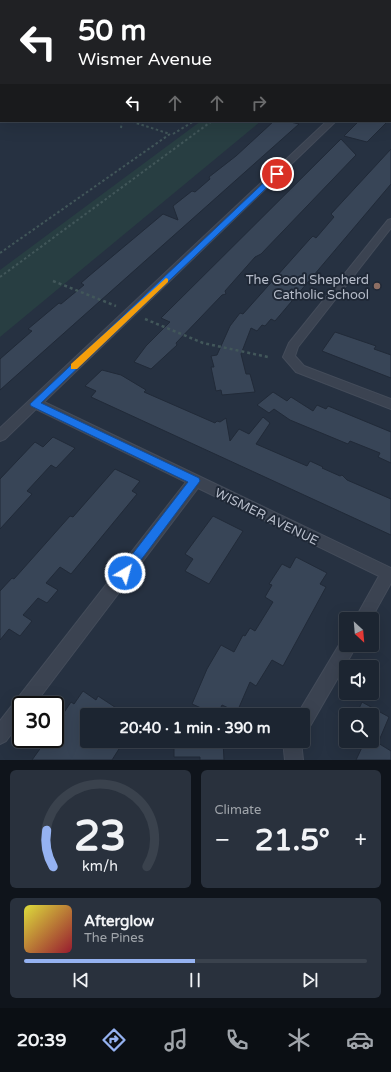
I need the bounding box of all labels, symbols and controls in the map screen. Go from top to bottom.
text: 50 m [78,14,146,48]
icon: left [12,16,64,68]
text: Wismer Avenue [78,48,212,70]
icon: left [122,92,144,114]
icon: ahead [164,92,186,114]
icon: ahead [206,92,228,114]
icon: right [248,92,270,114]
pin [260,157,294,191]
icon: arrive [266,163,288,185]
place label: The Good Shepherd Catholic School [246,272,369,303]
marker: The Good Shepherd Catholic School [372,281,382,291]
street label: WISMER AVENUE [212,485,321,549]
position arrow [104,552,146,594]
north arrow [339,612,379,652]
map controls [339,612,379,748]
button: sound [339,660,379,700]
speed limit sign: 30 [12,696,64,748]
button: search [339,708,379,748]
text: 20:40 · 1 min · 390 m [120,719,270,737]
text: Climate [215,802,261,818]
text: 23 [74,812,126,862]
text: 21.5° [255,822,330,859]
text: − [215,827,230,853]
text: + [355,827,367,853]
text: km/h [82,858,118,875]
text: Afterglow [84,912,154,930]
text: The Pines [84,930,144,946]
icon: previous [70,969,92,991]
icon: pause [184,969,206,991]
icon: next [299,969,321,991]
icon: directions [100,1026,128,1054]
icon: music [162,1026,190,1054]
icon: phone [223,1026,251,1054]
icon: climate [285,1026,313,1054]
icon: car [346,1026,374,1054]
text: 20:39 [17,1029,67,1051]

